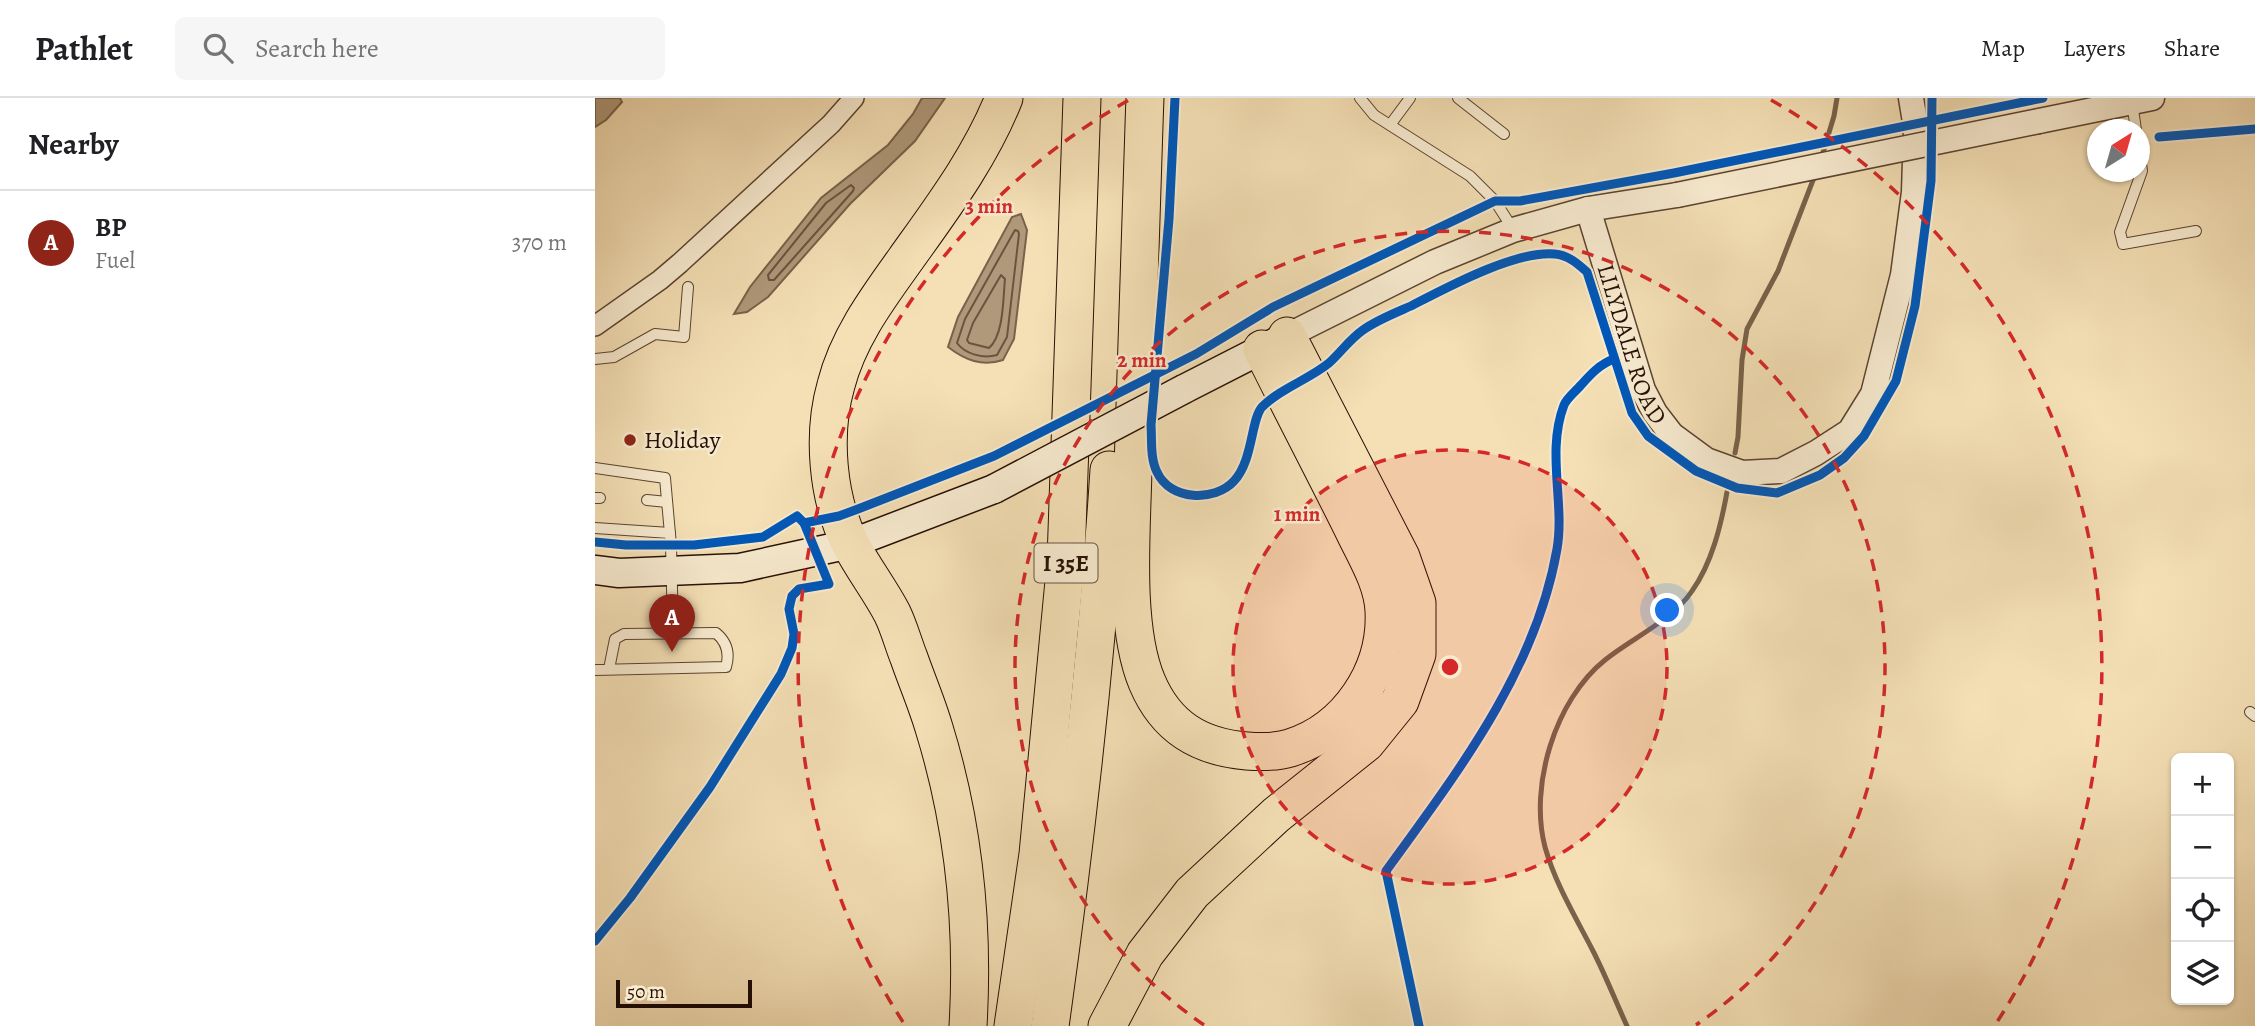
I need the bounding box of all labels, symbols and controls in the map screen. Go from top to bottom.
search box [175,17,665,80]
text: Pathlet [35,26,133,71]
icon: search [199,29,237,67]
text: Search here [255,31,379,66]
text: Map [1981,32,2025,64]
text: Layers [2063,32,2126,64]
text: Share [2164,32,2220,64]
north arrow [2087,119,2150,182]
text: Nearby [28,124,119,164]
text: 3 min [965,192,1013,220]
text: BP [95,210,126,245]
text: A [44,227,58,258]
text: 370 m [512,227,567,258]
text: Fuel [95,245,135,276]
street label: LILYDALE ROAD [1590,260,1674,431]
text: 2 min [1117,346,1167,374]
place label: Holiday [644,424,721,456]
marker: Holiday [622,432,638,448]
text: 1 min [1274,500,1321,528]
road number: I 35E [1035,544,1098,583]
your location [1650,593,1684,627]
pin: A [649,594,695,652]
centre of rings [1438,655,1462,679]
map controls [2171,753,2234,1005]
button: + [2171,753,2234,816]
button: − [2171,816,2234,879]
button: locate [2171,879,2234,942]
button: layers [2171,942,2234,1005]
scale bar [616,977,753,1009]
text: 50 m [627,979,665,1005]

